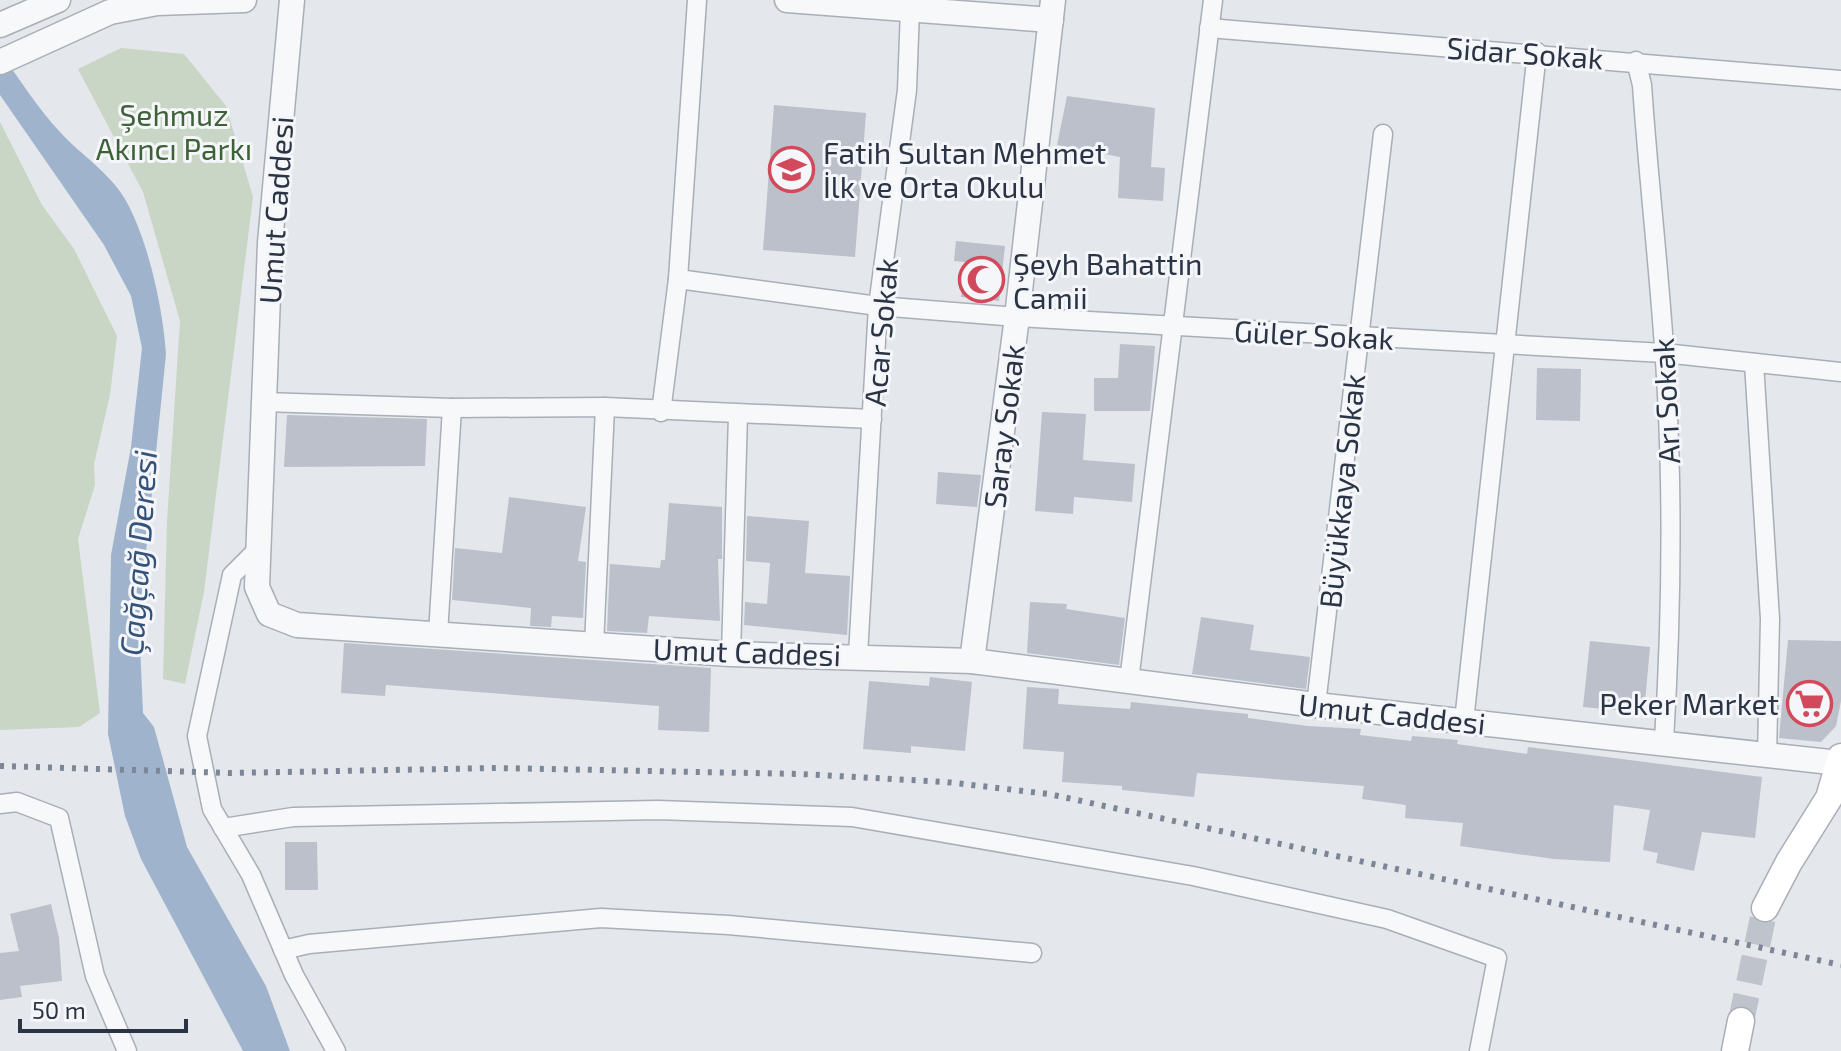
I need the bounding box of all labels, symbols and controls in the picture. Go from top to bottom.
street label: Sidar Sokak [1445,29,1605,75]
park label: Şehmuz Akıncı Parkı [96,96,252,166]
street label: Umut Caddesi [250,115,300,305]
place label: Fatih Sultan Mehmet İlk ve Orta Okulu [823,134,1106,204]
school or university icon: Fatih Sultan Mehmet İlk ve Orta Okulu [768,145,816,193]
place label: Şeyh Bahattin Camii [1013,245,1203,315]
street label: Acar Sokak [856,256,904,408]
mosque icon: Şeyh Bahattin Camii [958,256,1006,304]
street label: Güler Sokak [1233,312,1395,356]
street label: Arı Sokak [1644,337,1686,465]
street label: Saray Sokak [975,342,1031,510]
street label: Büyükkaya Sokak [1311,372,1371,610]
water label: Çağçağ Deresi [111,449,165,657]
street label: Umut Caddesi [652,630,842,672]
supermarket icon: Peker Market [1786,679,1834,727]
street label: Umut Caddesi [1297,685,1487,741]
place label: Peker Market [1599,685,1779,721]
scale bar [20,983,186,1033]
text: 50 m [32,995,86,1024]

